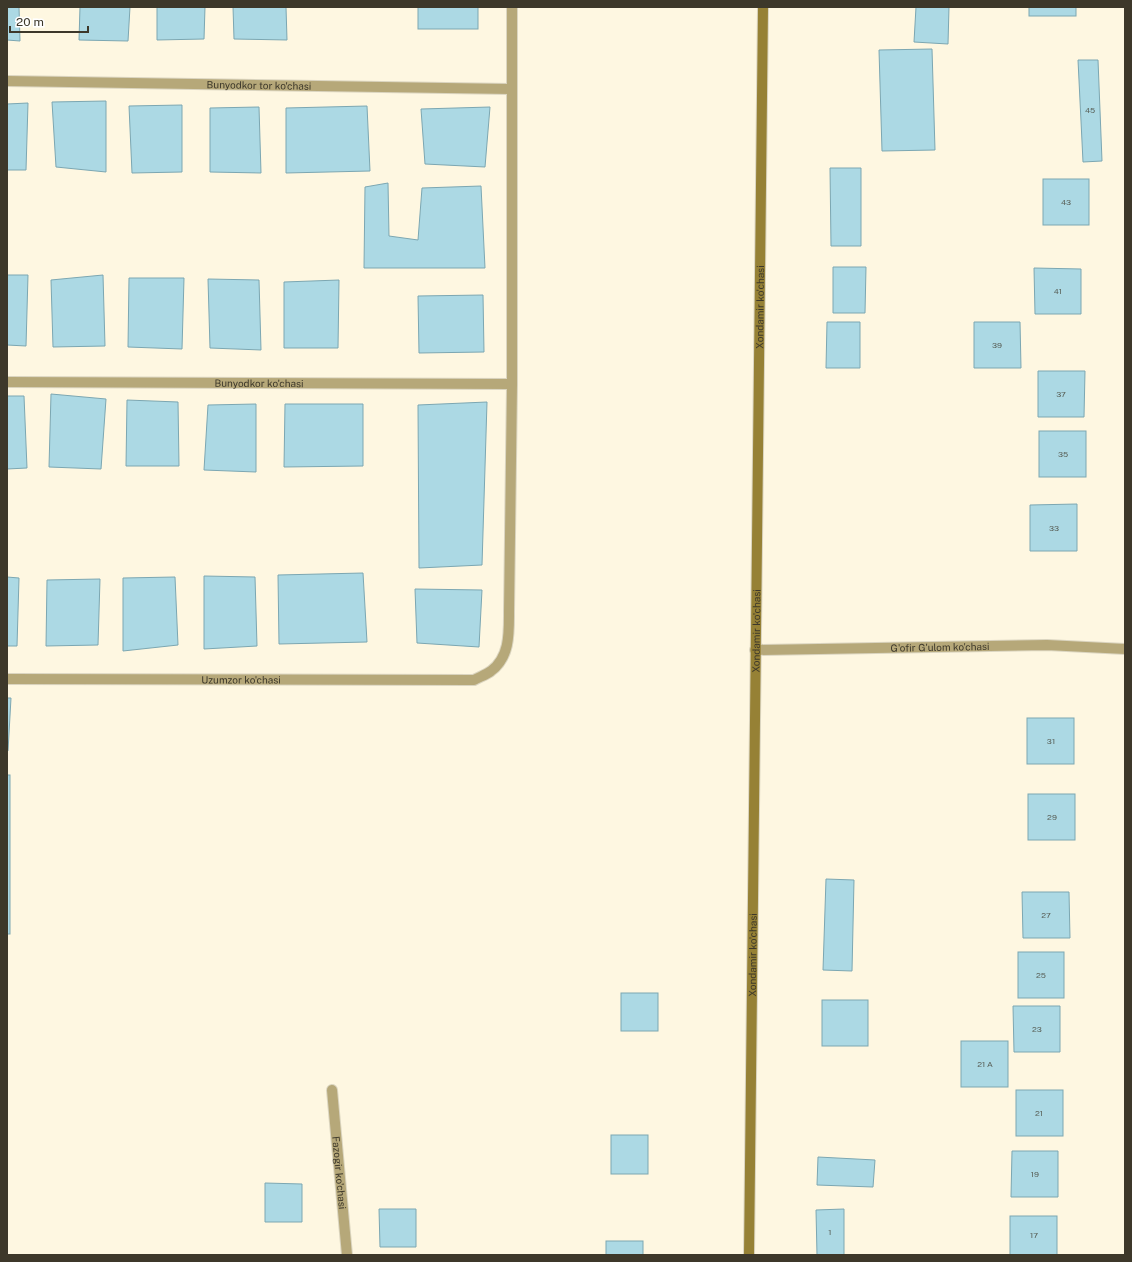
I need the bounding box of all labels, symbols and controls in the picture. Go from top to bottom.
scale bar [10,8,88,34]
text: 20 m [16,15,44,29]
street label: Bunyodkor tor ko'chasi [207,78,311,92]
house number: 45 [1085,105,1095,115]
house number: 43 [1061,197,1071,207]
street label: Xondamir ko'chasi [753,265,766,349]
house number: 41 [1054,286,1062,296]
house number: 39 [992,340,1002,350]
street label: Bunyodkor ko'chasi [215,377,303,389]
house number: 37 [1056,389,1066,399]
house number: 35 [1058,449,1068,459]
house number: 33 [1049,523,1059,533]
street label: Xondamir ko'chasi [750,589,762,673]
street label: G'ofir G'ulom ko'chasi [890,640,989,654]
street label: Uzumzor ko'chasi [201,673,281,686]
house number: 31 [1047,736,1055,746]
house number: 29 [1047,812,1057,822]
house number: 27 [1041,910,1051,920]
street label: Xondamir ko'chasi [746,913,759,997]
house number: 25 [1036,970,1046,980]
house number: 23 [1032,1024,1042,1034]
house number: 21 А [977,1059,993,1069]
house number: 21 [1035,1108,1043,1118]
street label: Fazogir ko'chasi [330,1136,349,1210]
house number: 19 [1031,1169,1039,1179]
house number: 1 [828,1227,832,1237]
house number: 17 [1030,1230,1038,1240]

